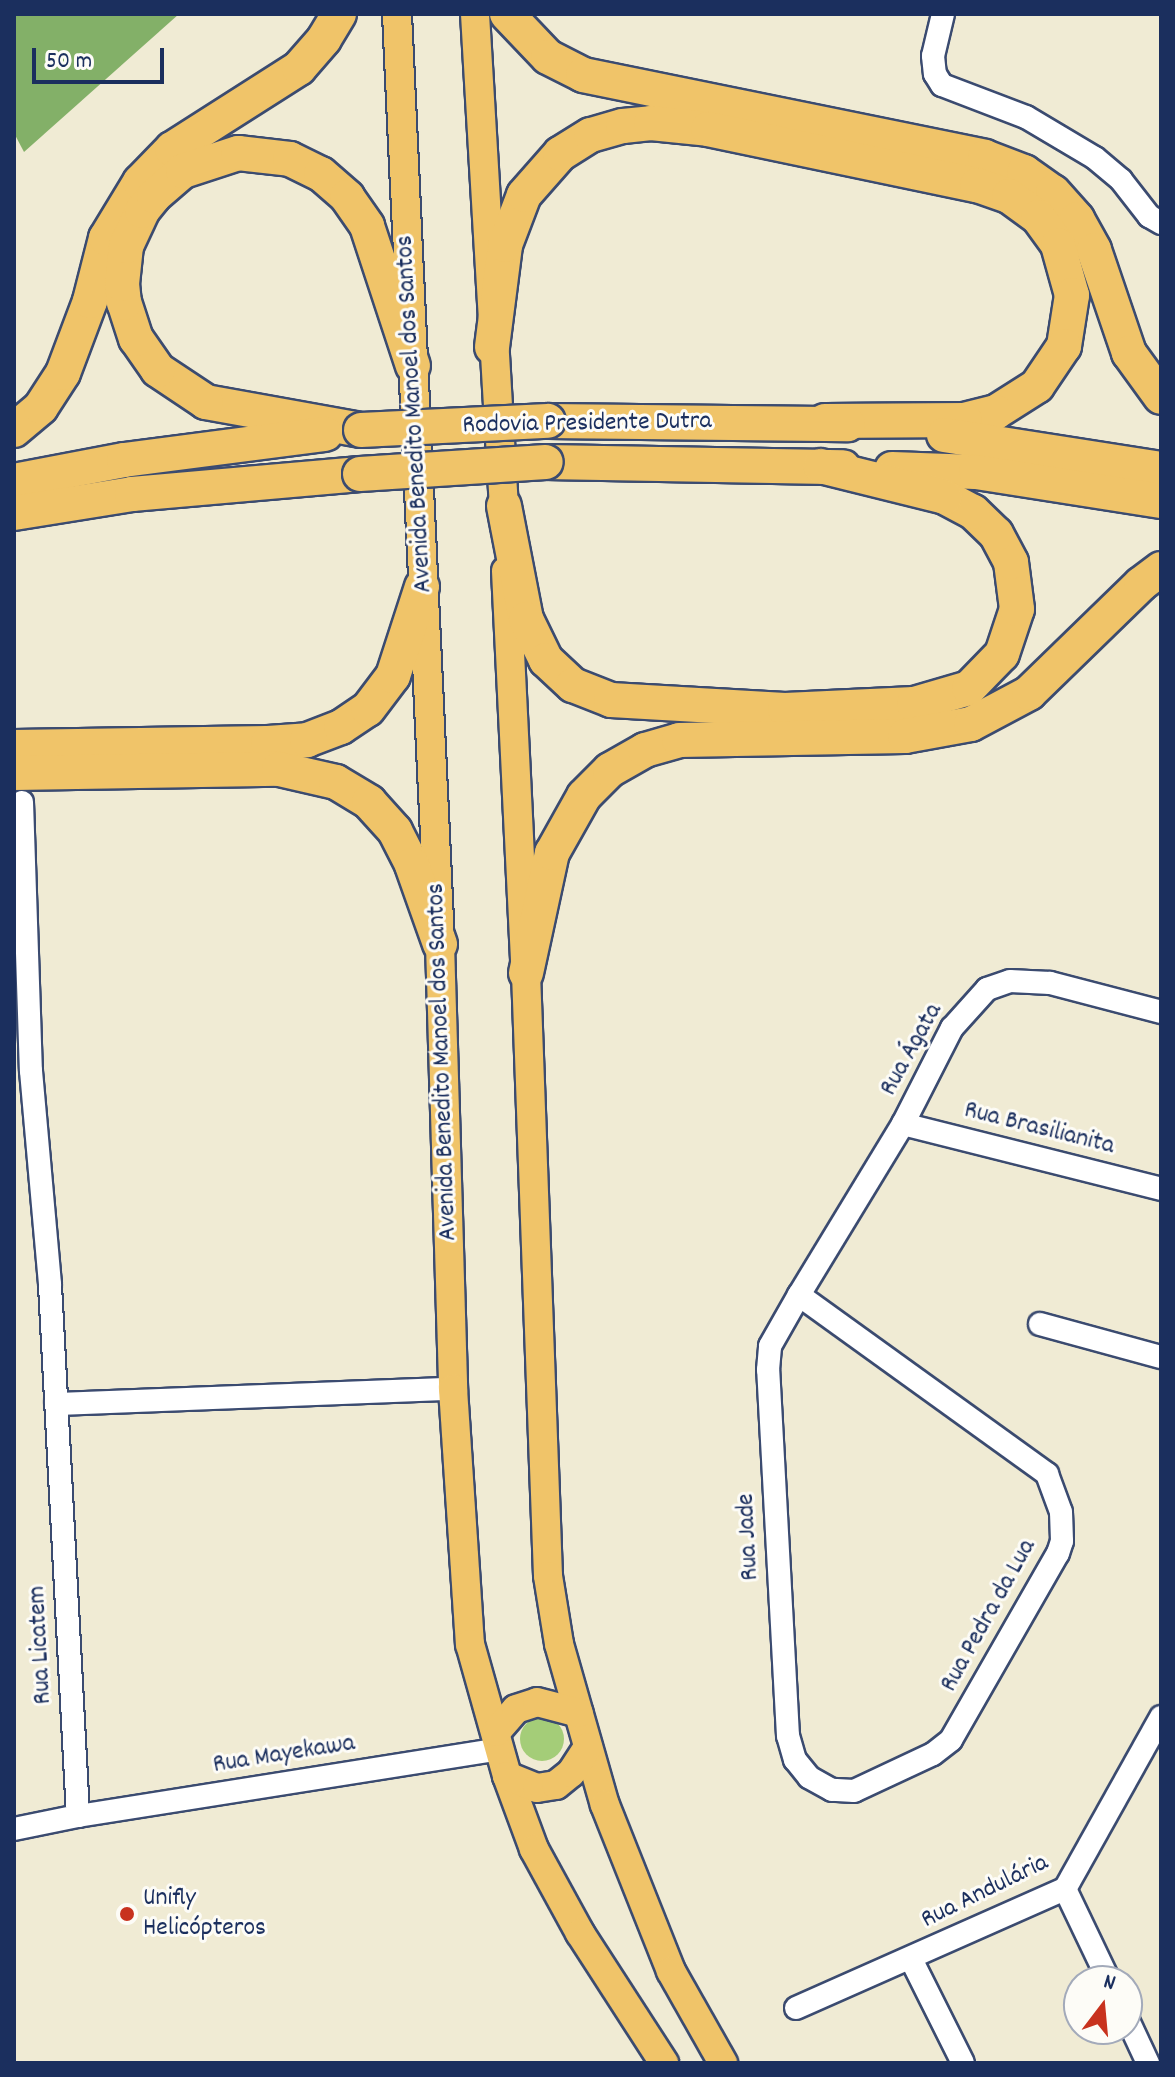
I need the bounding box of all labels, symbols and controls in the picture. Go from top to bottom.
scale bar [36,32,168,82]
text: 50 m [46,45,92,79]
street label: Avenida Benedito Manoel dos Santos [390,234,440,594]
street label: Rodovia Presidente Dutra [462,406,712,442]
street label: Avenida Benedito Manoel dos Santos [421,883,465,1241]
street label: Rua Ágata [874,998,950,1102]
street label: Rua Brasilianita [961,1095,1117,1163]
street label: Rua Jade [731,1493,767,1581]
street label: Rua Pedra da Lua [934,1534,1044,1698]
street label: Rua Licatem [22,1585,60,1705]
street label: Rua Mayekawa [211,1728,357,1782]
street label: Rua Andulária [916,1848,1054,1936]
place label: Unifly Helicópteros [143,1883,266,1944]
marker: Unifly Helicópteros [118,1905,136,1923]
north arrow [1063,1965,1143,2045]
text: N [1100,1967,1119,2000]

